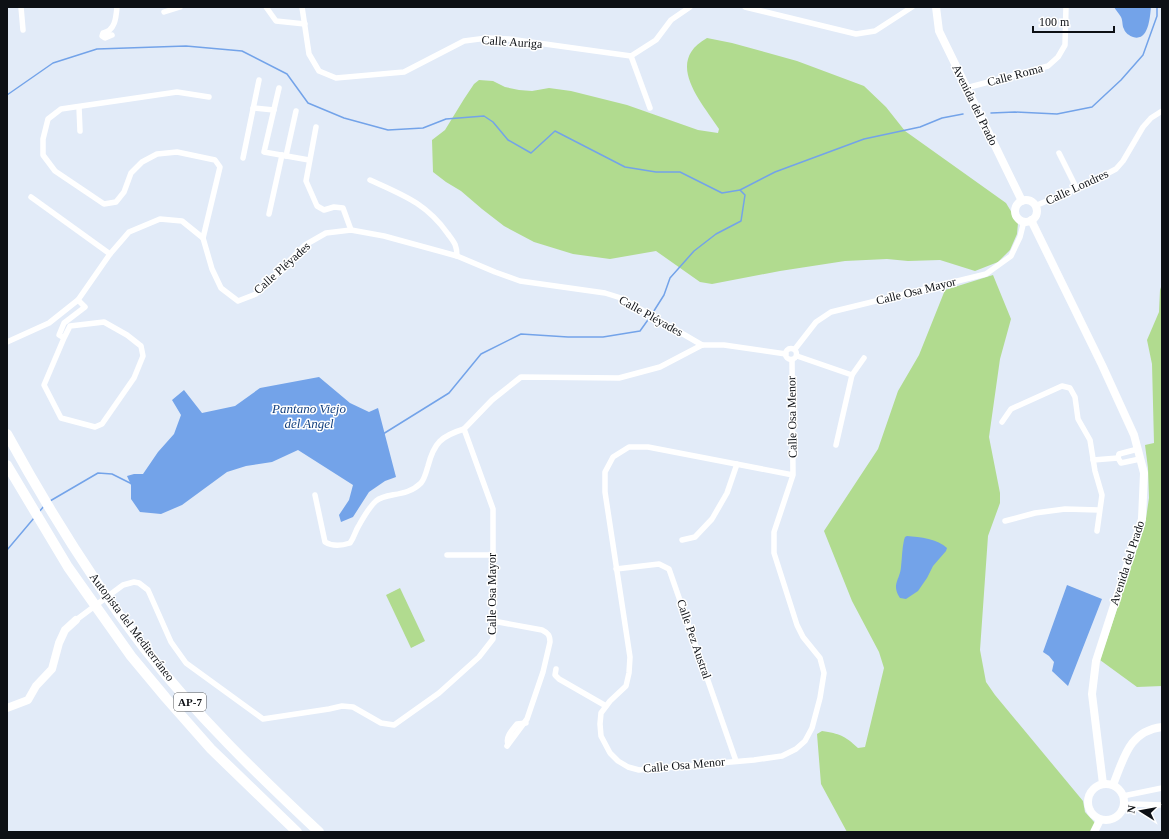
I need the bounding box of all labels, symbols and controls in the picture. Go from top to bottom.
scale bar [1033,8,1114,34]
text: 100 m [1039,15,1070,29]
street label: Calle Auriga [481,33,544,51]
street label: Calle Roma [986,61,1045,89]
street label: Avenida del Prado [949,62,1001,148]
street label: Calle Londres [1043,166,1111,208]
street label: Calle Pléyades [251,239,313,297]
street label: Calle Osa Mayor [875,274,957,308]
street label: Calle Pléyades [617,293,686,339]
street label: Calle Osa Menor [784,376,800,458]
water label: Pantano Viejo del Angel [271,401,346,431]
street label: Avenida del Prado [1107,519,1147,607]
street label: Calle Osa Mayor [485,553,499,635]
street label: Autopista del Mediterráneo [87,570,177,684]
street label: Calle Pez Austral [674,597,714,681]
road number: AP-7 [174,693,206,711]
street label: Calle Osa Menor [643,754,725,776]
north arrow [1121,791,1161,831]
text: N [1125,804,1138,814]

